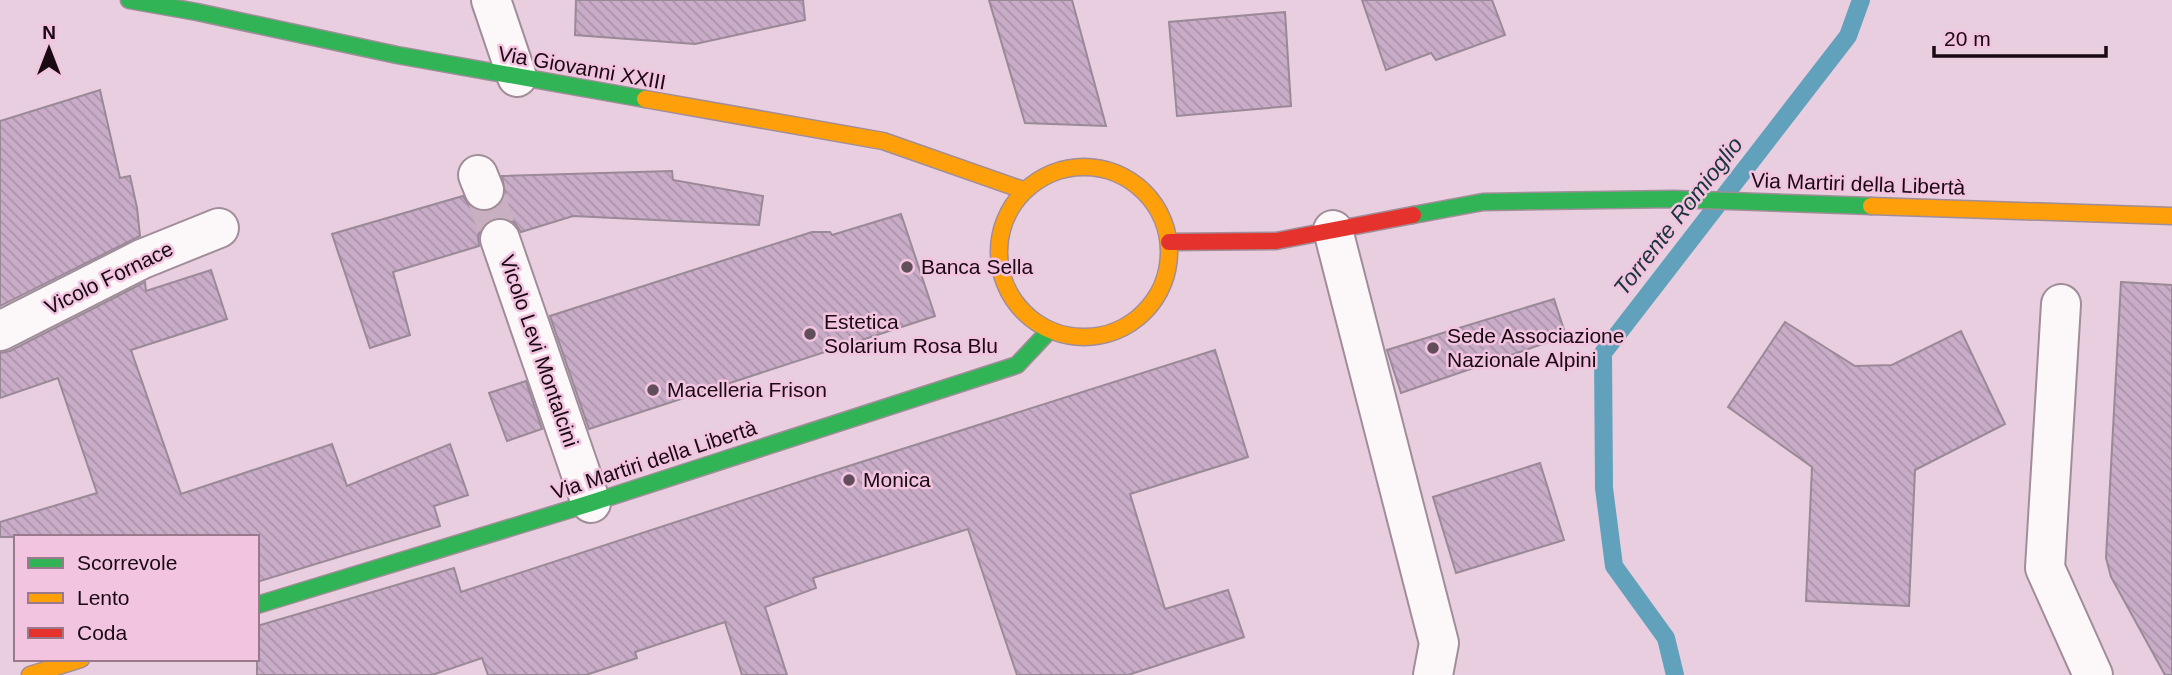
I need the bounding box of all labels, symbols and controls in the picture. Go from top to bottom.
north arrow [14,14,84,84]
scale bar [1934,14,2106,58]
text: N [42,22,56,43]
text: 20 m [1944,27,1991,50]
street label: Via Giovanni XXIII [496,41,668,94]
water label: Torrente Romioglio [1608,132,1748,300]
street label: Via Martiri della Libertà [1750,168,1966,199]
street label: Vicolo Fornace [41,237,177,319]
street label: Vicolo Levi Montalcini [496,252,583,450]
place label: Banca Sella [921,255,1033,278]
marker: Banca Sella [899,259,915,275]
place label: Estetica Solarium Rosa Blu [824,310,998,357]
place label: Sede Associazione Nazionale Alpini [1447,324,1624,371]
marker: Estetica Solarium Rosa Blu [802,326,818,342]
marker: Sede Associazione Nazionale Alpini [1425,340,1441,356]
place label: Macelleria Frison [667,378,827,401]
marker: Macelleria Frison [645,382,661,398]
street label: Via Martiri della Libertà [548,415,760,504]
place label: Monica [863,468,931,491]
marker: Monica [841,472,857,488]
legend [14,535,259,661]
text: Scorrevole [77,551,177,574]
text: Lento [77,586,130,609]
text: Coda [77,621,128,644]

